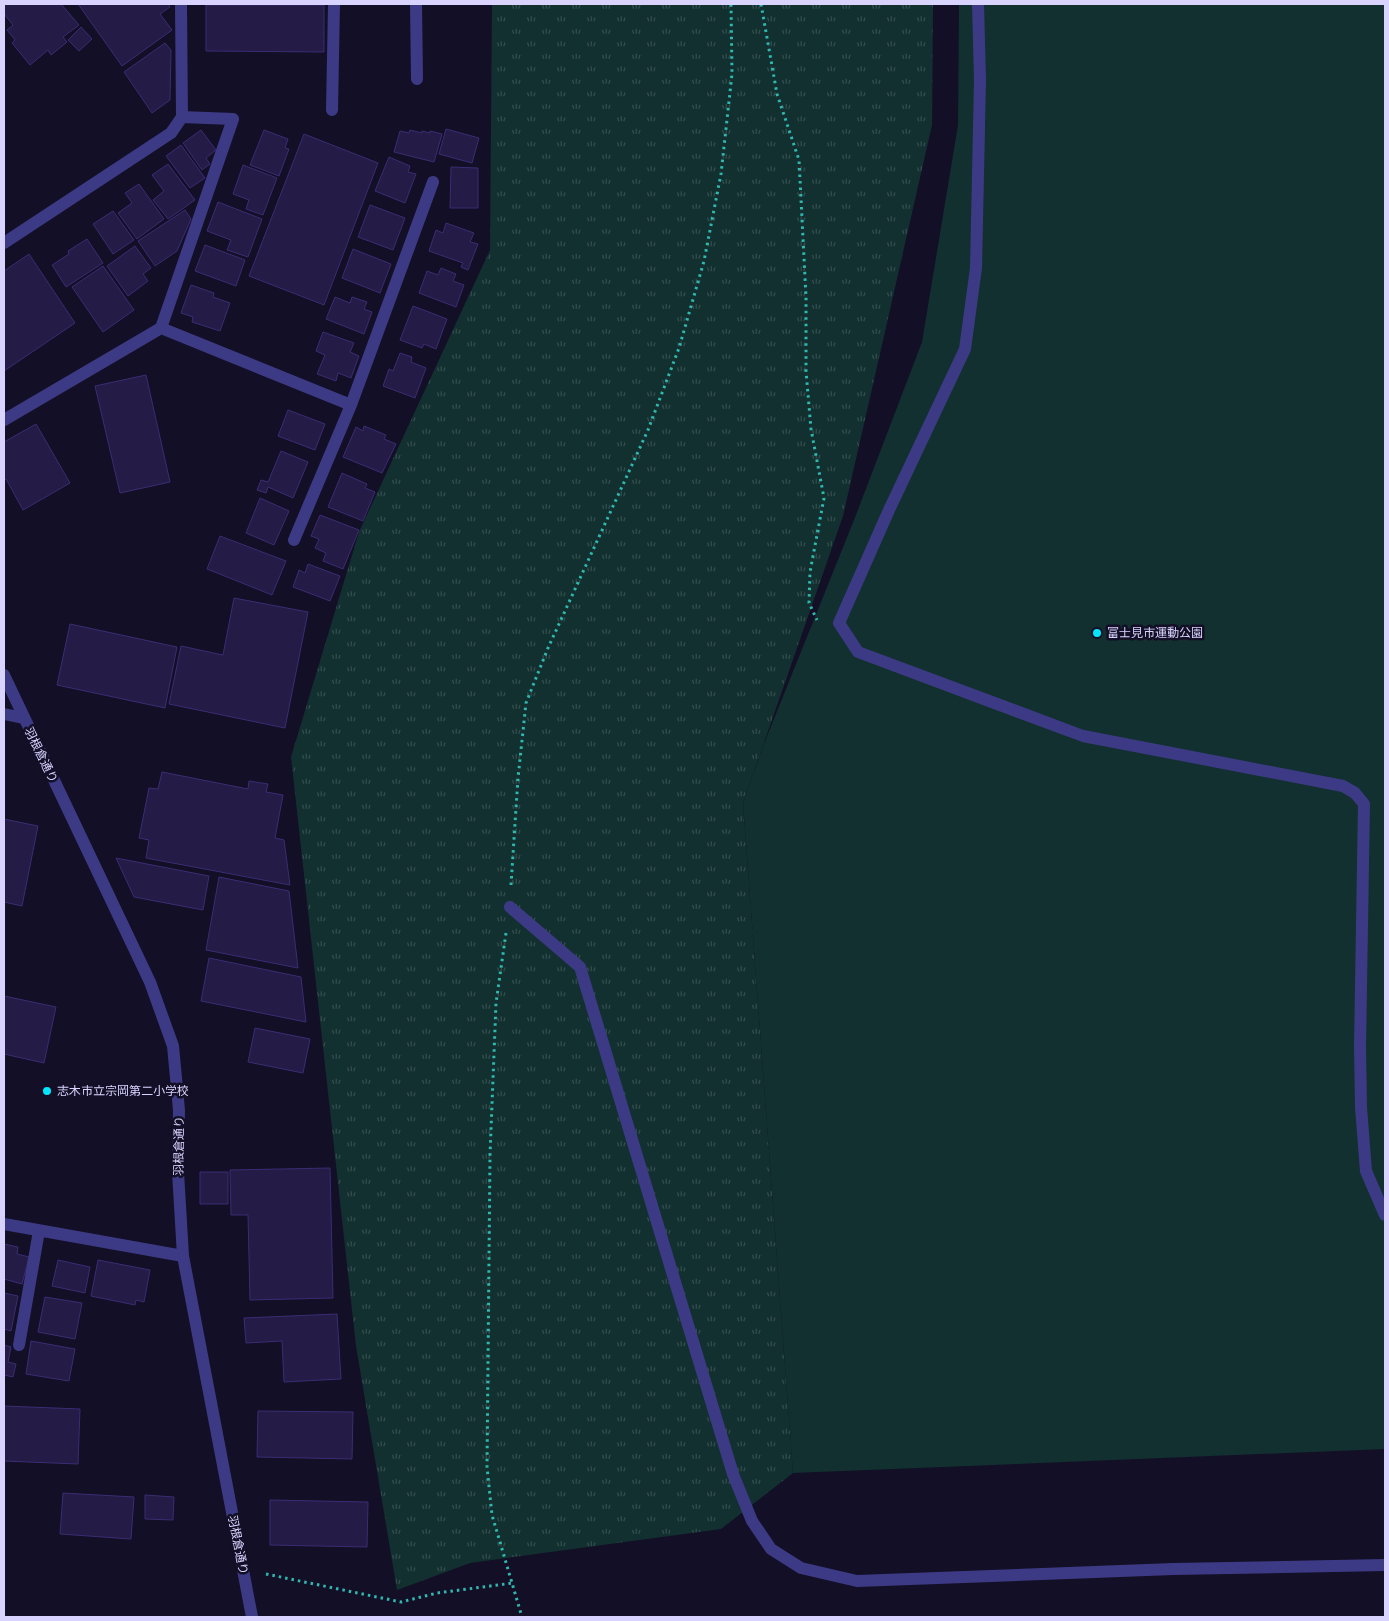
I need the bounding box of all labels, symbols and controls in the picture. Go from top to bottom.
place label: 富士見市運動公園 [1107,624,1203,641]
marker: 富士見市運動公園 [1091,627,1103,639]
street label: 羽根倉通り [21,724,62,785]
place label: 志木市立宗岡第二小学校 [57,1082,189,1099]
marker: 志木市立宗岡第二小学校 [41,1085,53,1097]
street label: 羽根倉通り [169,1116,188,1176]
street label: 羽根倉通り [224,1514,253,1576]

